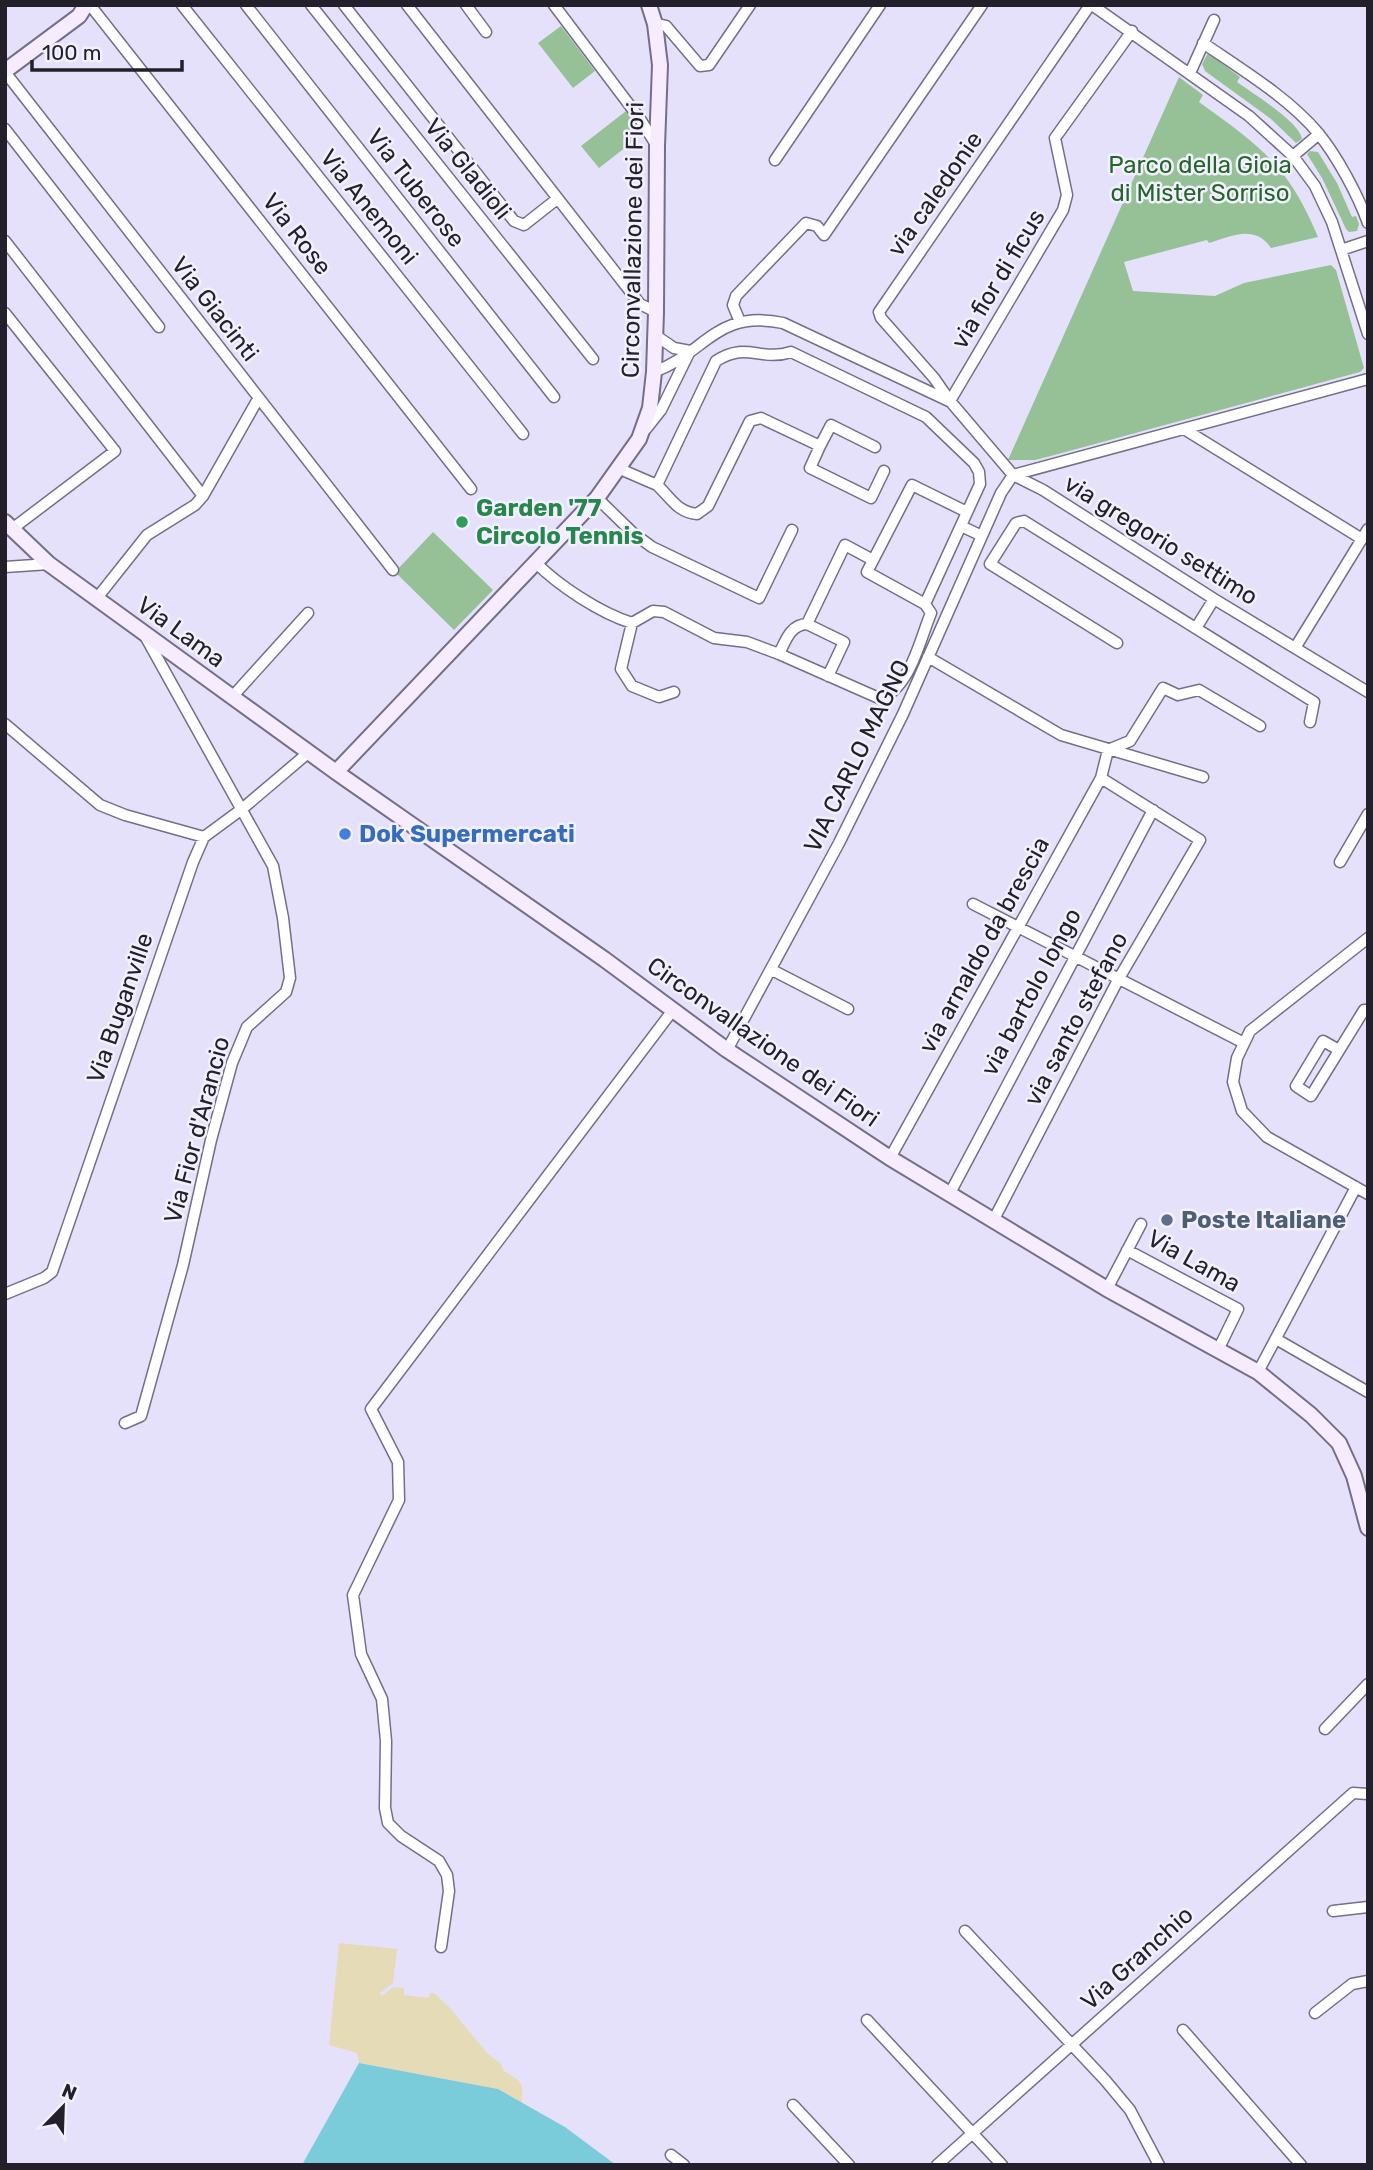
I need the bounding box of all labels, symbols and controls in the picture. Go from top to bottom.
scale bar [32,28,182,72]
text: 100 m [42,40,101,65]
street label: Circonvallazione dei Fiori [617,102,649,378]
street label: Via Gladioli [419,113,517,225]
street label: Via Tuberose [361,123,471,253]
street label: via caledonie [882,126,988,262]
street label: Via Anemoni [314,144,424,270]
park label: Parco della Gioia di Mister Sorriso [1108,151,1292,207]
street label: Via Rose [257,188,337,280]
street label: via fior di ficus [945,204,1051,354]
street label: Via Giacinti [166,251,264,367]
street label: via gregorio settimo [1059,469,1263,611]
place label: Garden '77 Circolo Tennis [476,494,644,550]
marker: Garden '77 Circolo Tennis [454,514,470,530]
street label: Via Lama [132,591,230,673]
street label: VIA CARLO MAGNO [798,655,916,857]
place label: Dok Supermercati [359,820,575,848]
marker: Dok Supermercati [337,826,353,842]
street label: via arnaldo da brescia [913,832,1055,1058]
street label: via bartolo longo [975,903,1087,1081]
street label: via santo stefano [1018,927,1134,1111]
street label: Via Buganville [81,929,159,1087]
street label: Circonvallazione dei Fiori [642,951,884,1133]
street label: Via Fior d'Arancio [159,1034,235,1226]
place label: Poste Italiane [1181,1206,1346,1234]
marker: Poste Italiane [1159,1212,1175,1228]
street label: Via Lama [1143,1224,1245,1298]
street label: Via Granchio [1075,1900,1199,2016]
north arrow [28,2072,98,2142]
text: N [59,2079,80,2105]

